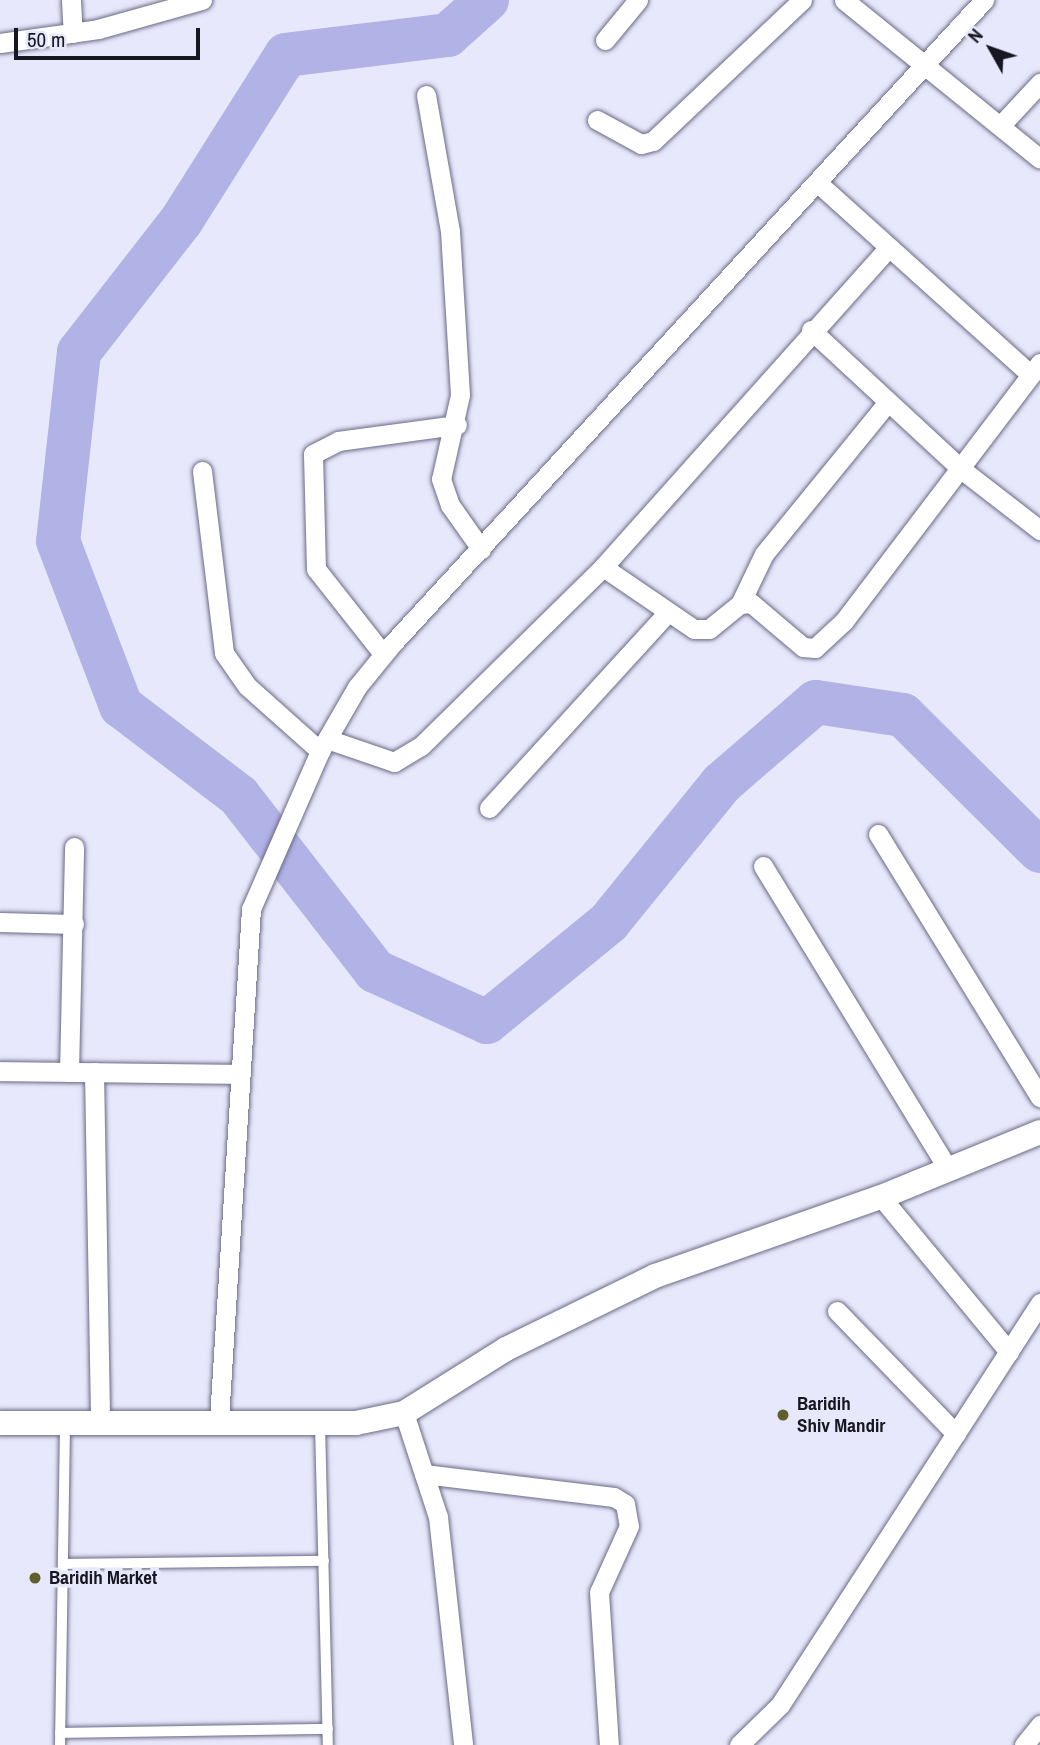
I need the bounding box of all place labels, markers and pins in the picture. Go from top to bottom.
place label: Baridih Shiv Mandir [797,1393,885,1437]
marker: Baridih Shiv Mandir [775,1407,791,1423]
place label: Baridih Market [49,1567,157,1589]
marker: Baridih Market [27,1570,43,1586]

